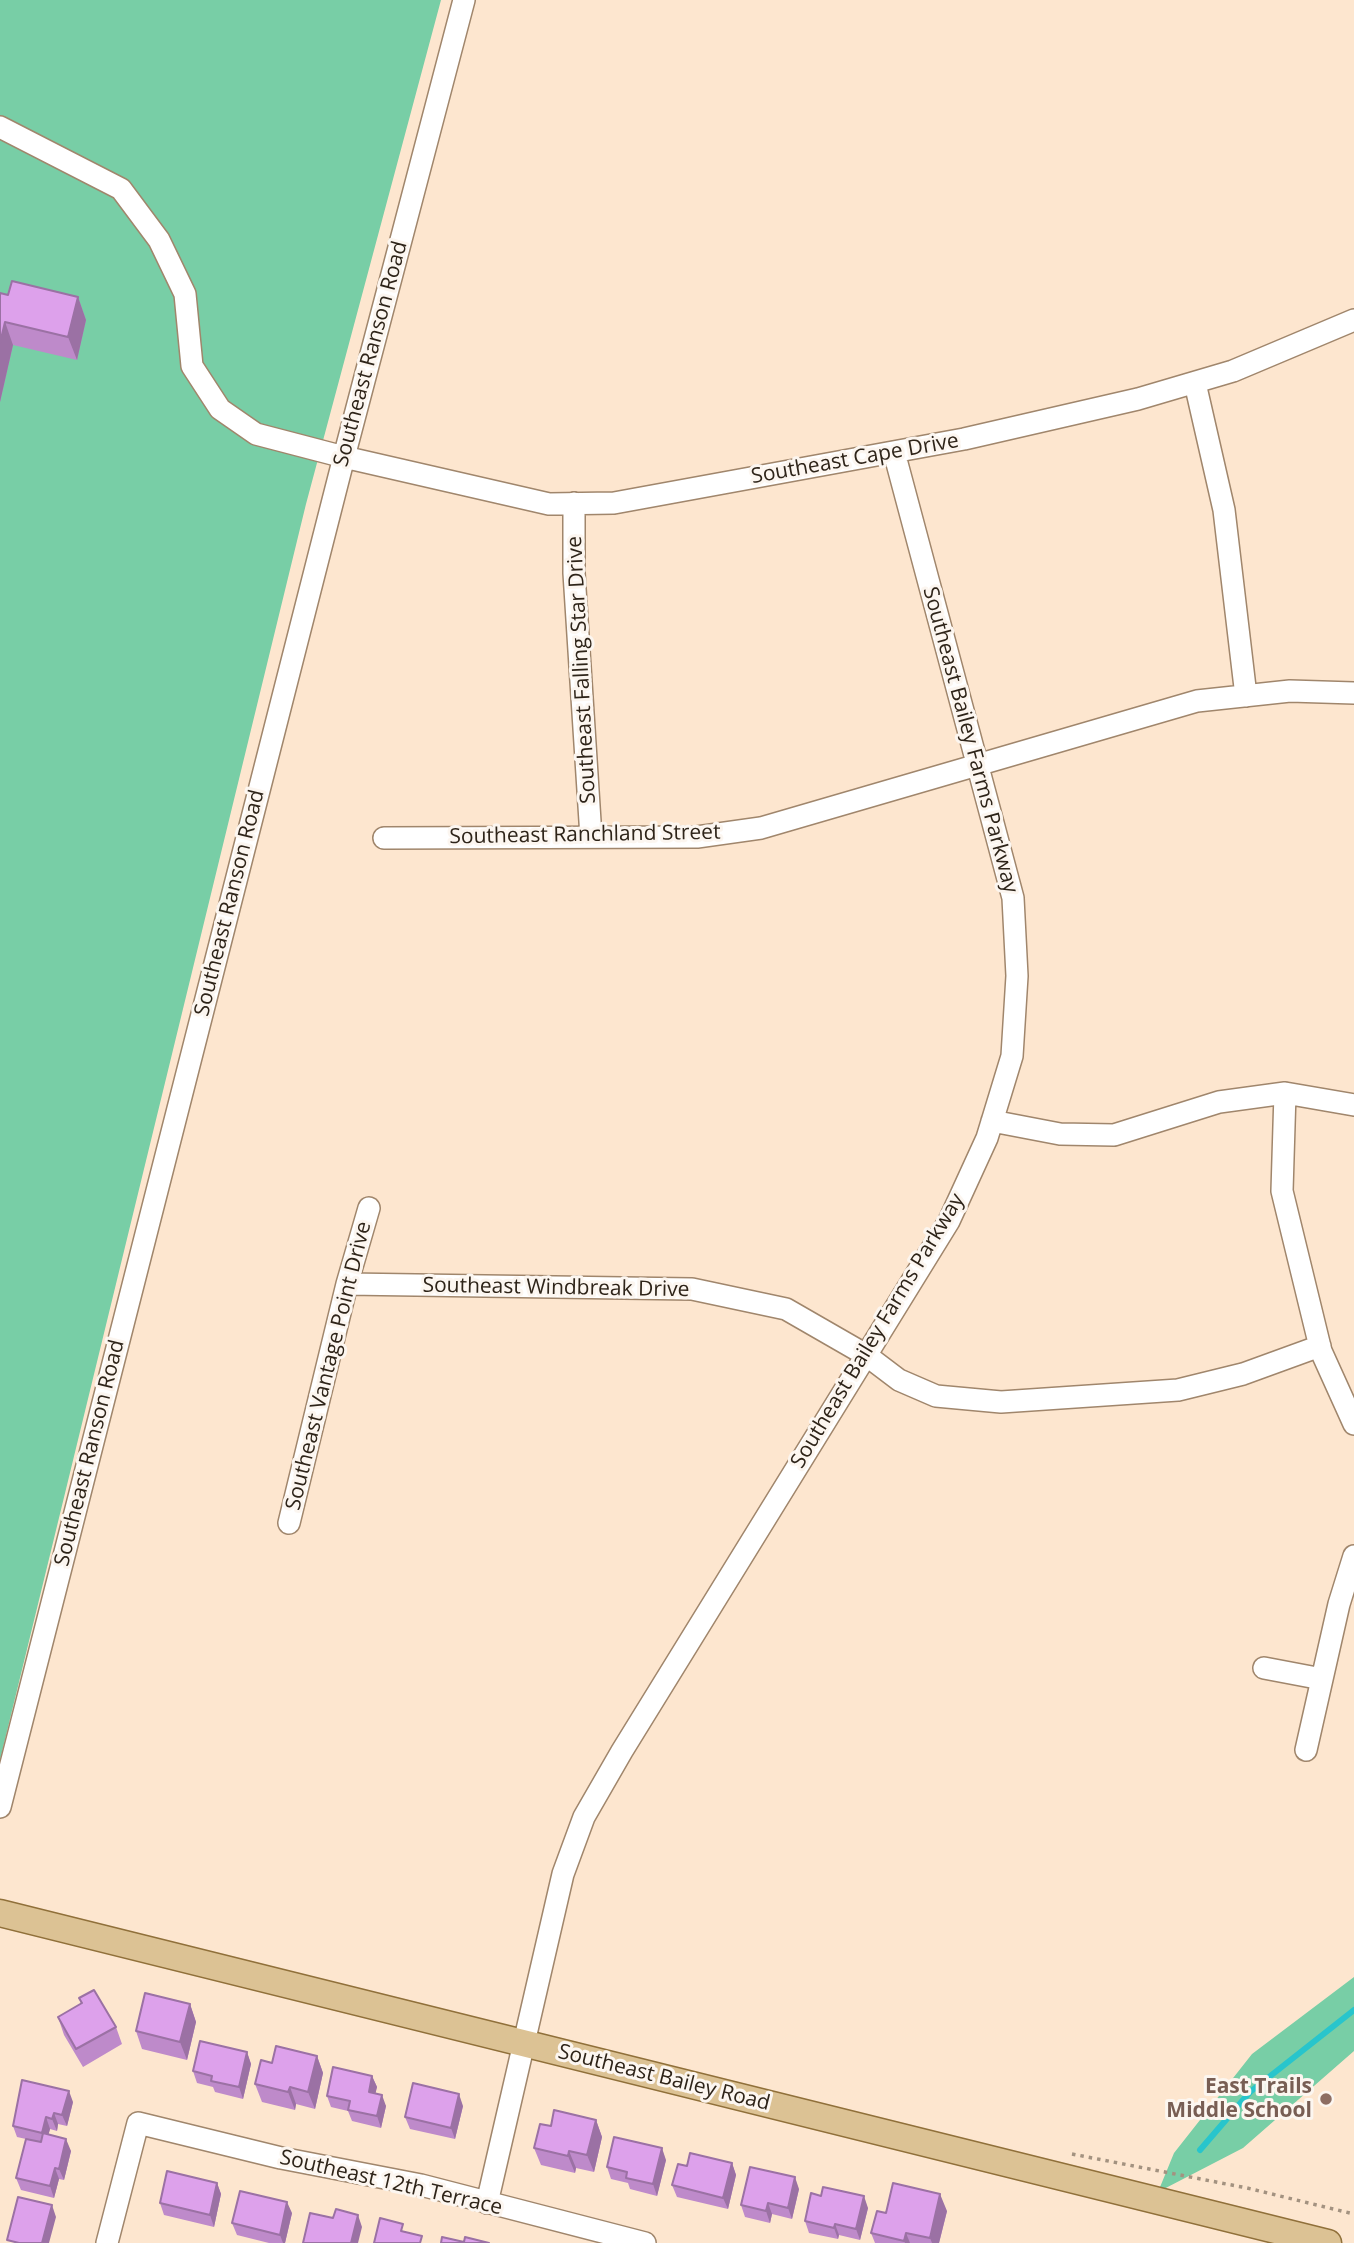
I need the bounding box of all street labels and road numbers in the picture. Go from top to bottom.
street label: Southeast Ranson Road [329,239,413,469]
street label: Southeast Cape Drive [749,428,961,490]
street label: Southeast Falling Star Drive [562,535,602,805]
street label: Southeast Bailey Farms Parkway [917,584,1023,896]
street label: Southeast Ranson Road [190,787,270,1019]
street label: Southeast Ranchland Street [449,820,721,850]
street label: Southeast Bailey Farms Parkway [786,1189,970,1473]
street label: Southeast Vantage Point Drive [281,1219,377,1513]
street label: Southeast Windbreak Drive [422,1273,690,1303]
street label: Southeast Ranson Road [50,1337,130,1569]
street label: Southeast Bailey Road [555,2039,773,2117]
street label: Southeast 12th Terrace [277,2145,505,2221]

